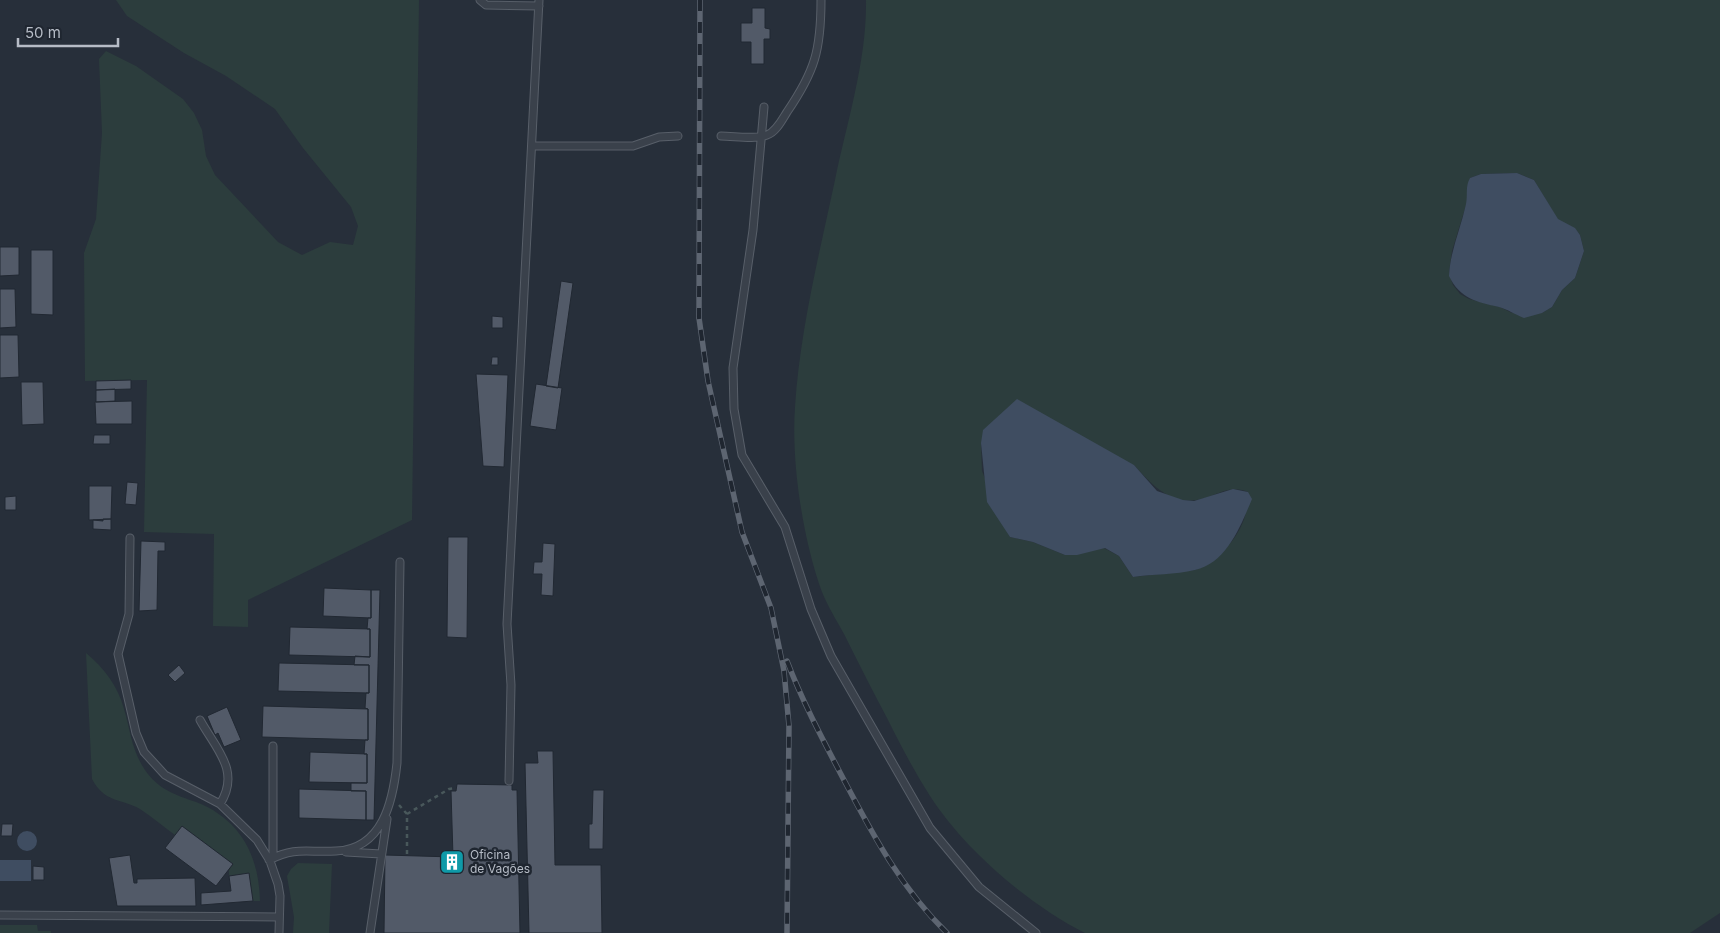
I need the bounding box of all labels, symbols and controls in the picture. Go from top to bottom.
scale bar [18,15,118,47]
text: 50 m [25,23,61,42]
place label: Oficina de Vagões [470,847,530,876]
building icon: Oficina de Vagões [439,849,465,875]

